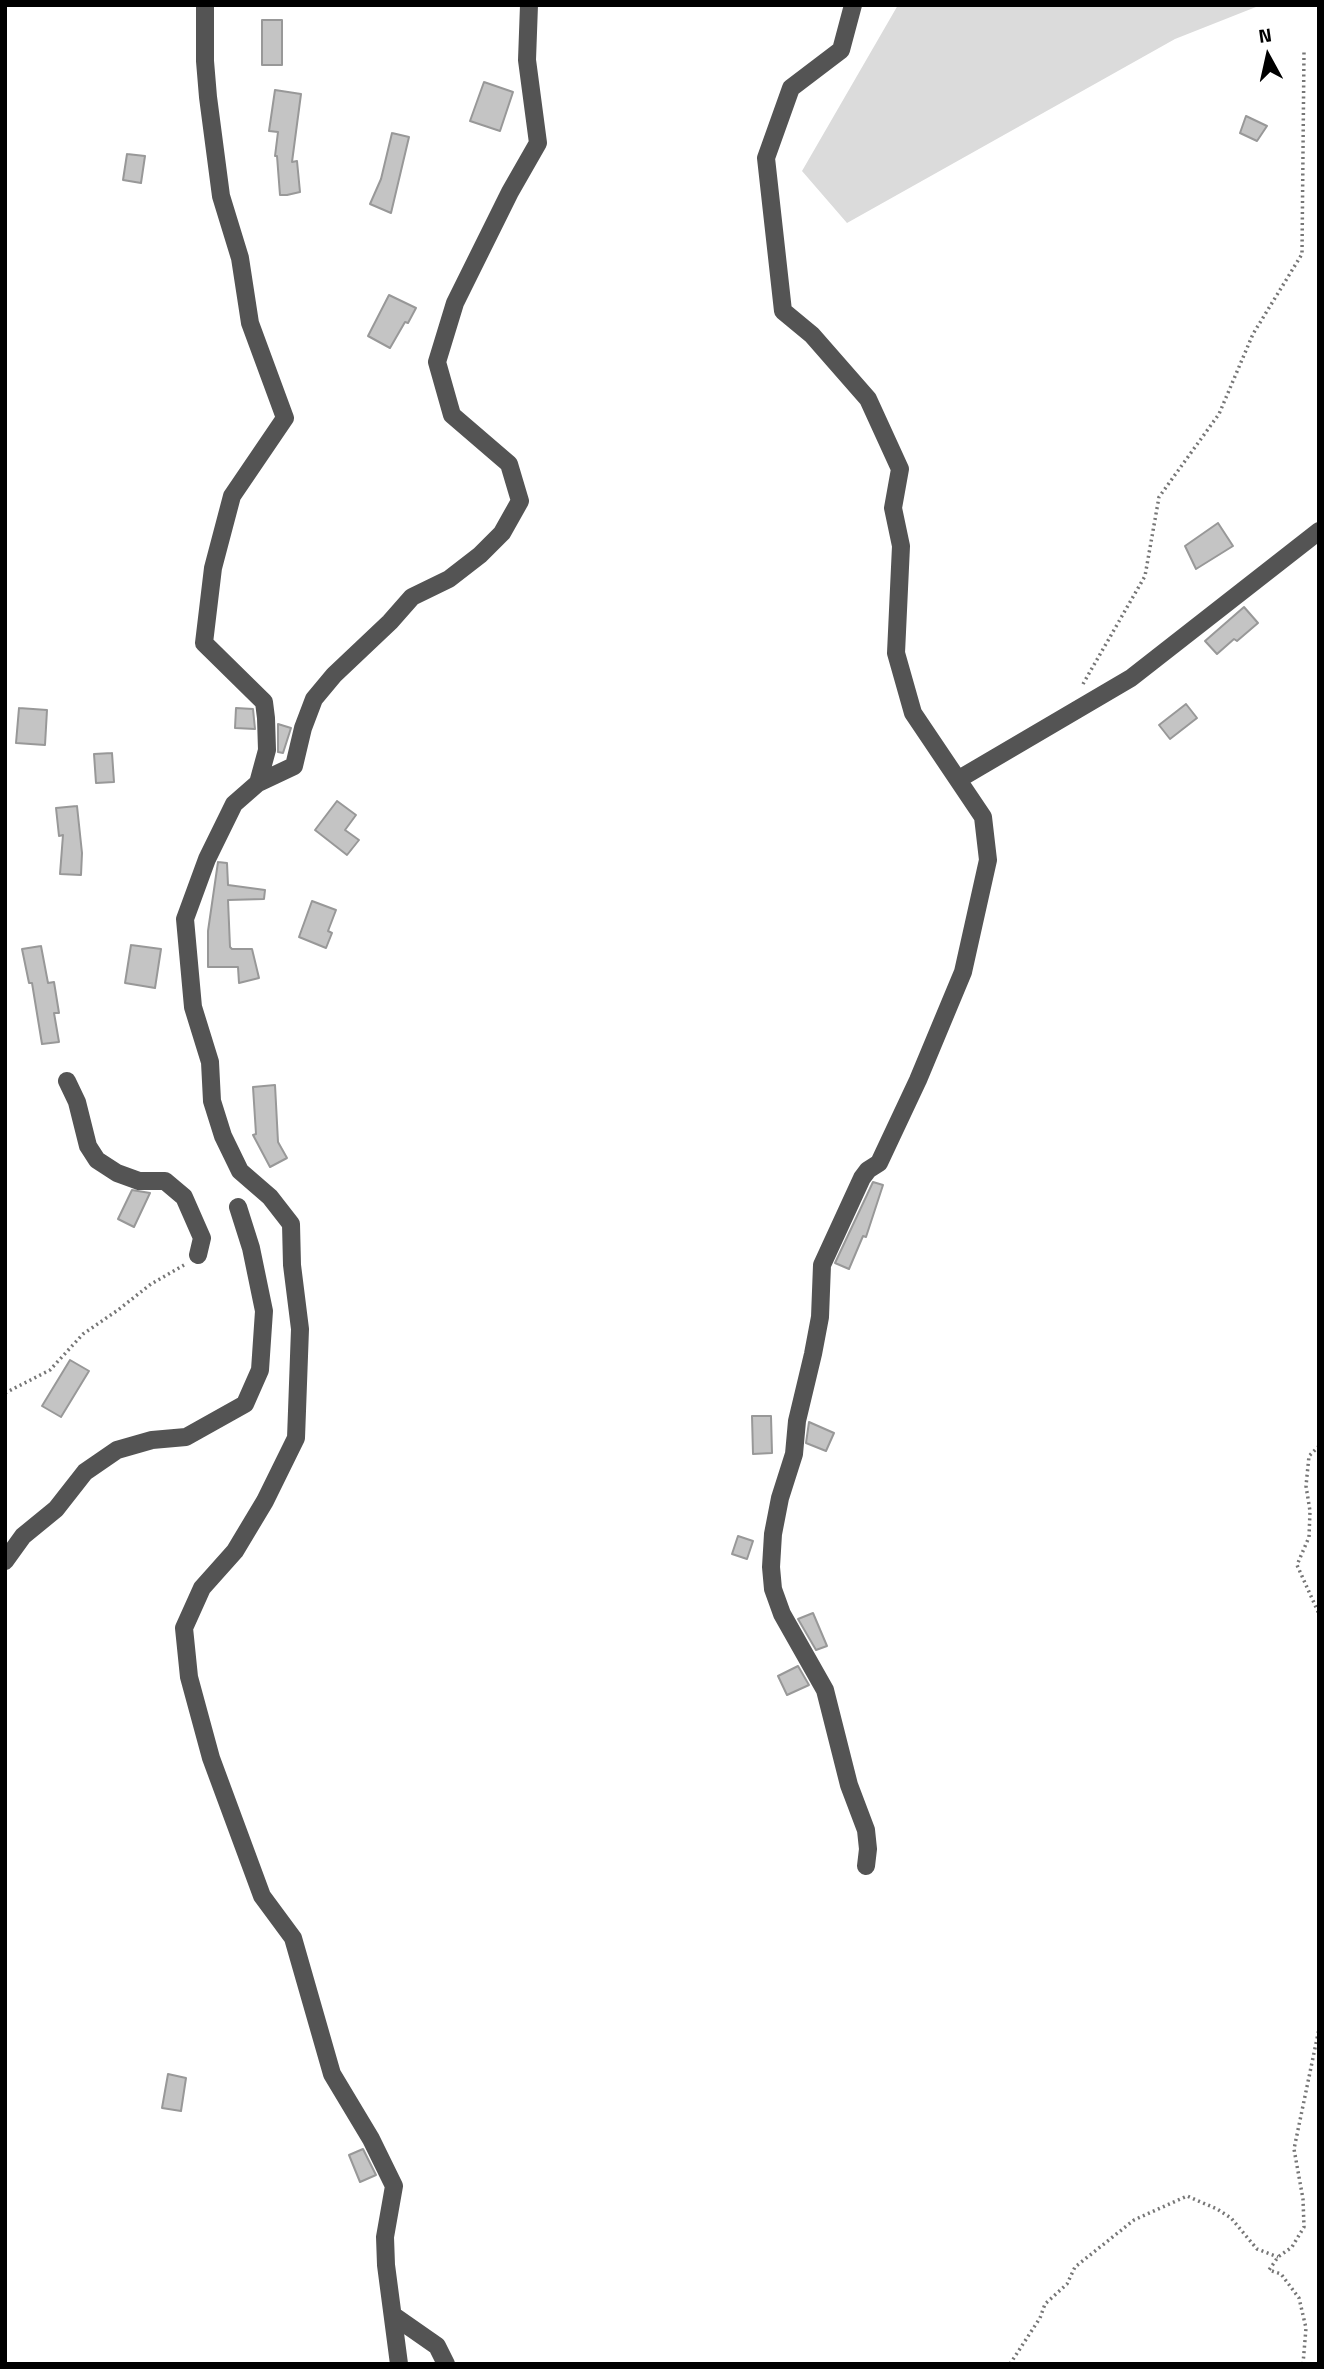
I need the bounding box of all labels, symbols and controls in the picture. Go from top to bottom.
text: N [1256,19,1274,50]
north arrow [1233,21,1303,91]

